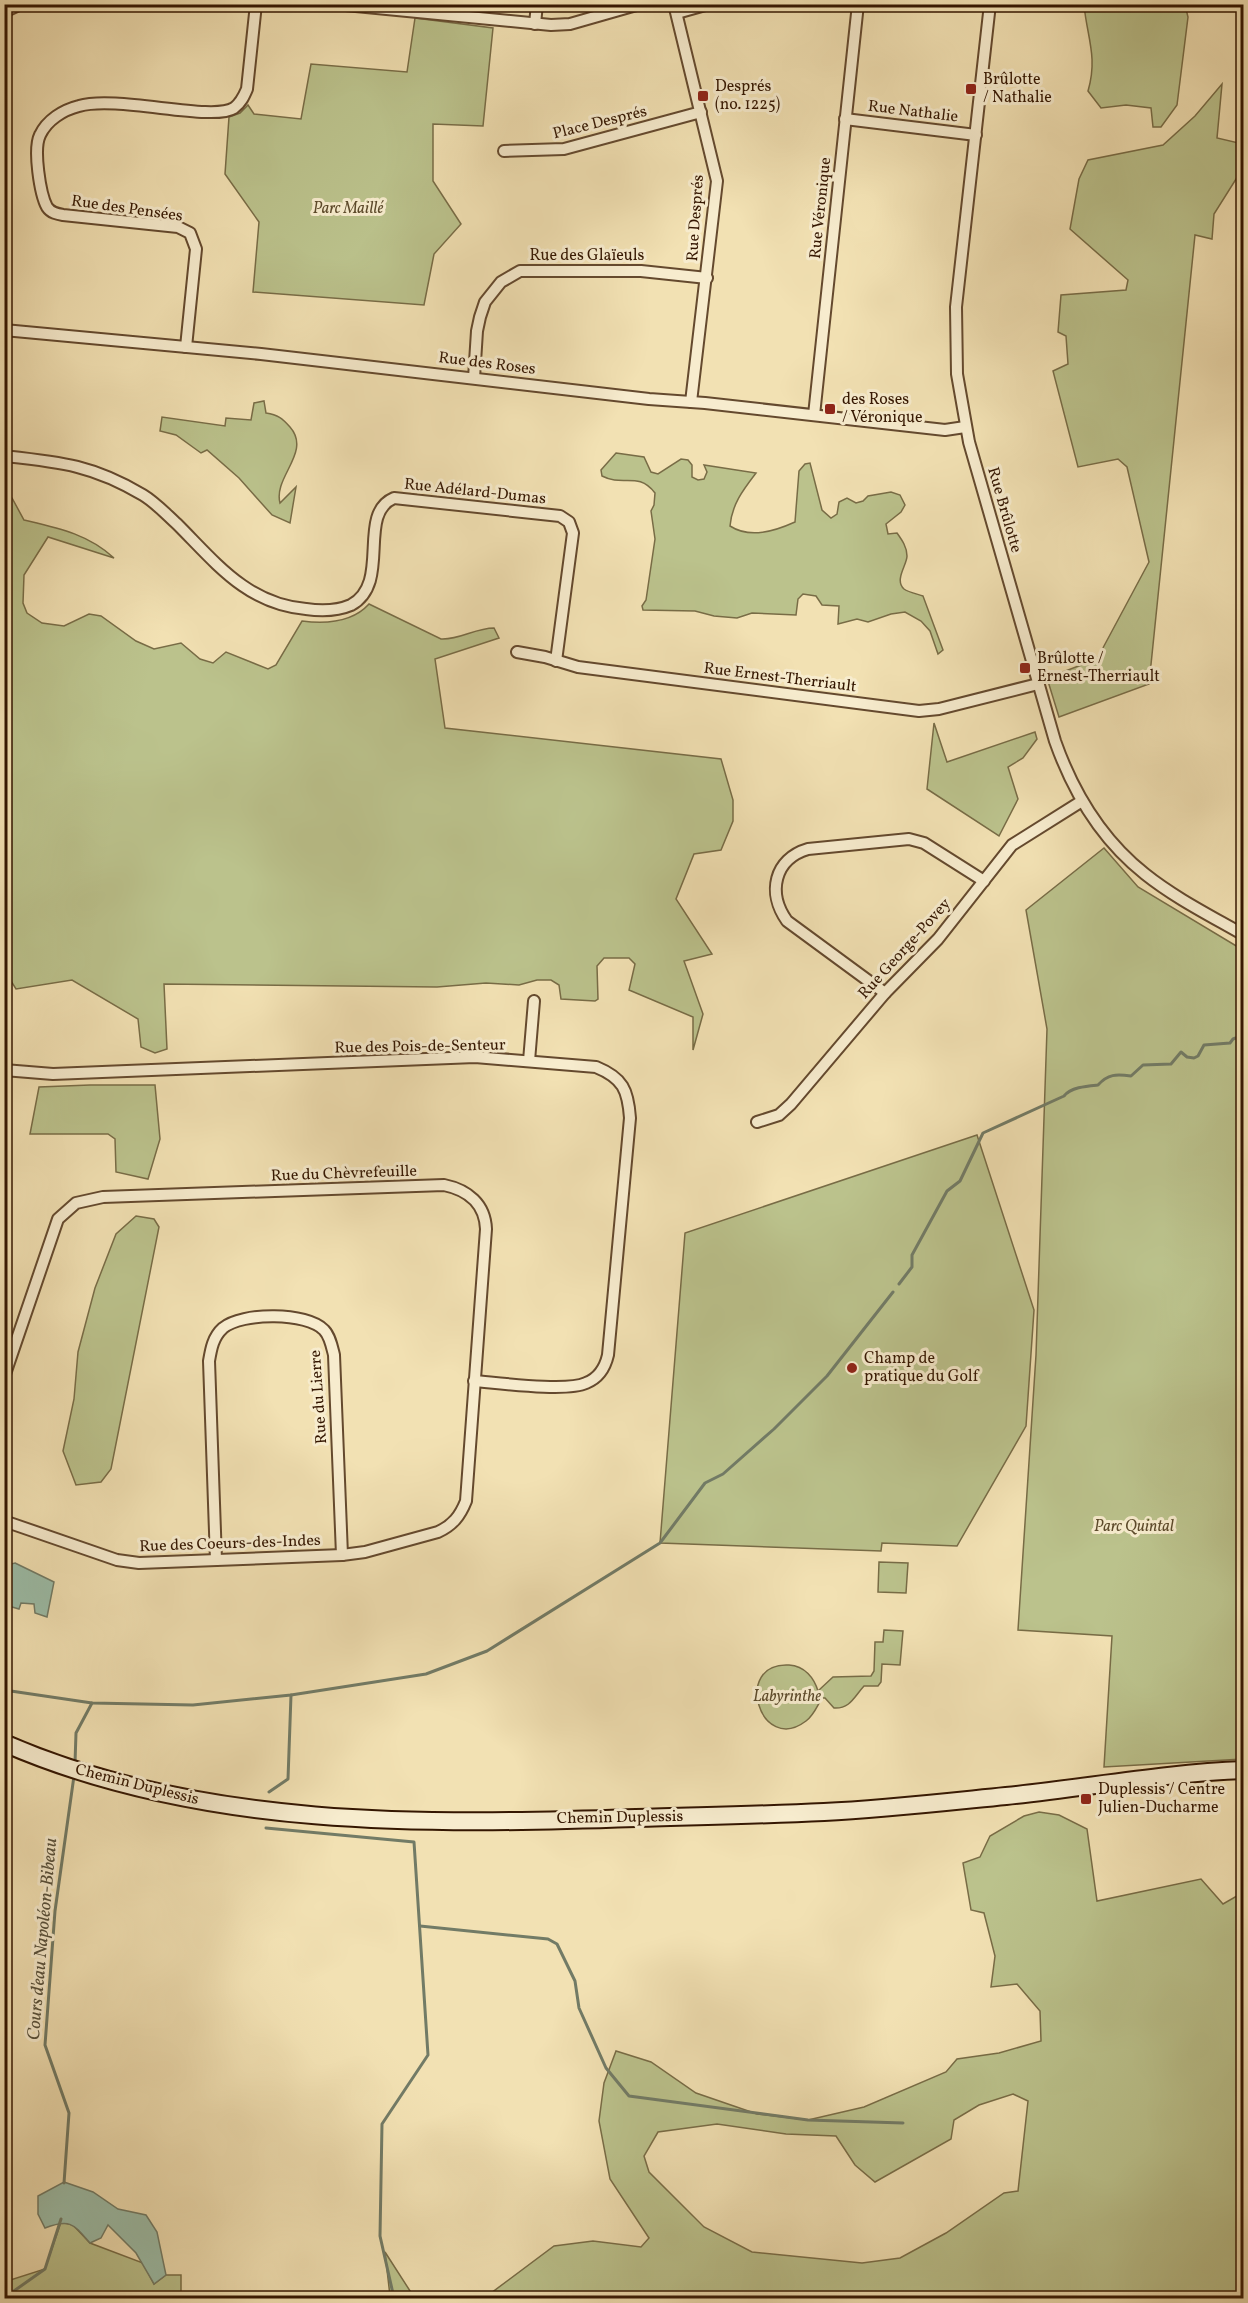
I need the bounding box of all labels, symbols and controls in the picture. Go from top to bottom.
place label: Brûlotte / Nathalie [983,69,1052,109]
place label: Després (no. 1225) [715,76,781,116]
marker: Brûlotte / Nathalie [964,82,978,96]
marker: Després (no. 1225) [696,89,710,103]
street label: Rue Nathalie [867,96,959,128]
street label: Place Després [551,101,650,145]
street label: Rue Véronique [805,156,837,260]
street label: Rue Després [682,174,710,262]
street label: Rue des Pensées [70,190,184,228]
park label: Parc Maillé [313,198,384,220]
street label: Rue des Glaïeuls [530,245,645,267]
street label: Rue des Roses [437,347,537,381]
place label: des Roses / Véronique [842,389,923,429]
marker: des Roses / Véronique [823,402,837,416]
street label: Rue Brûlotte [981,465,1027,555]
street label: Rue Adélard-Dumas [403,474,547,510]
place label: Brûlotte / Ernest-Therriault [1037,648,1160,688]
street label: Rue Ernest-Therriault [702,658,858,698]
marker: Brûlotte / Ernest-Therriault [1018,661,1032,675]
street label: Rue George-Povey [854,893,957,1004]
street label: Rue des Pois-de-Senteur [334,1035,506,1059]
street label: Rue du Chèvrefeuille [271,1160,417,1188]
place label: Champ de pratique du Golf [864,1348,980,1388]
street label: Rue du Lierre [305,1349,333,1445]
marker: Champ de pratique du Golf [845,1361,859,1375]
park label: Parc Quintal [1094,1516,1174,1538]
street label: Rue des Coeurs-des-Indes [139,1530,321,1558]
park label: Labyrinthe [753,1686,821,1708]
street label: Chemin Duplessis [73,1759,201,1811]
place label: Duplessis / Centre Julien-Ducharme [1098,1779,1225,1819]
marker: Duplessis / Centre Julien-Ducharme [1079,1792,1093,1806]
street label: Chemin Duplessis [556,1806,684,1830]
water label: Cours d'eau Napoléon-Bibeau [22,1837,64,2041]

